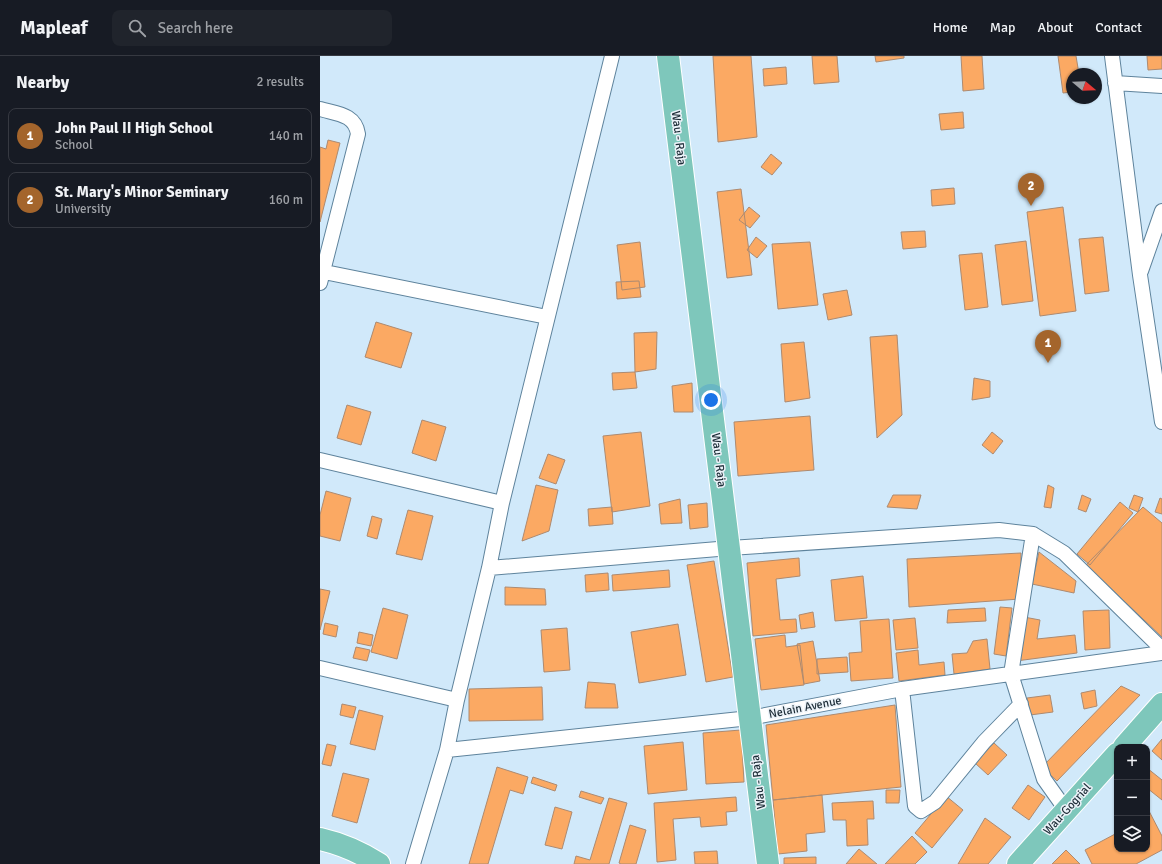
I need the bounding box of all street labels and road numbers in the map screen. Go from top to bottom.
street label: Wau - Raja [668,110,689,166]
street label: Wau - Raja [708,432,729,488]
street label: Nelain Avenue [767,693,843,722]
street label: Wau - Raja [748,754,769,810]
street label: Wau-Gogrial [1040,780,1095,838]

